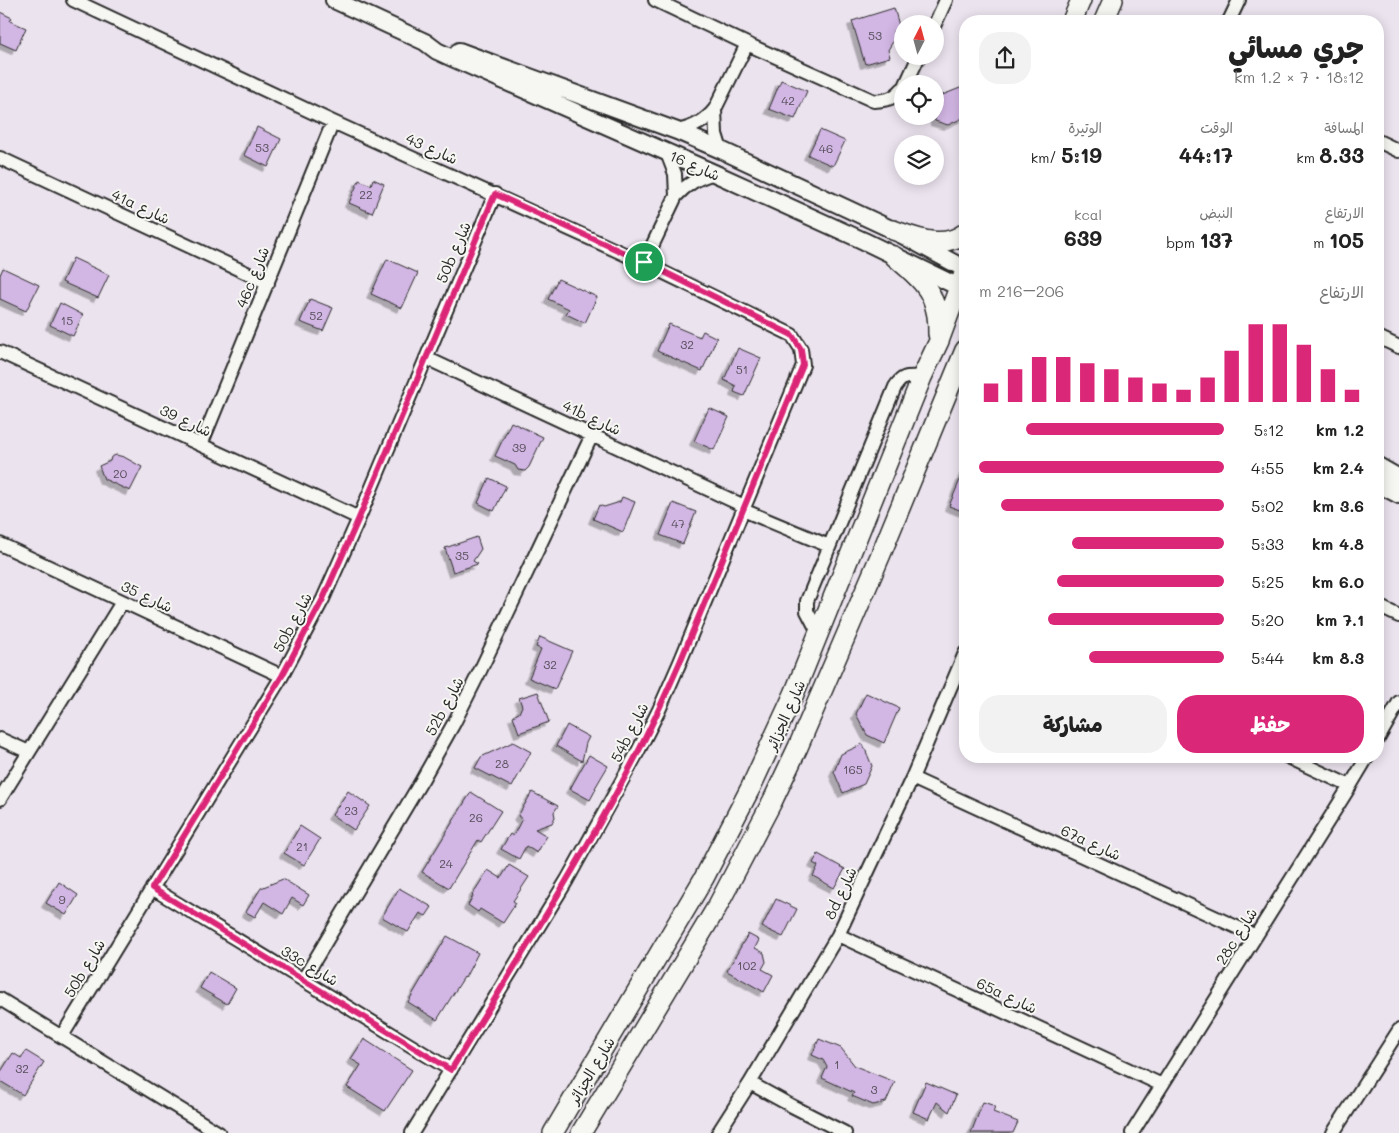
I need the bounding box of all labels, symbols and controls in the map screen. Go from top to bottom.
north arrow [894,15,944,65]
map controls [894,15,944,185]
house number: 53 [868,27,882,43]
text: جري مسائي [1228,29,1364,65]
button: share [979,32,1031,84]
text: 18:12 · 7 × 1.2 km [1234,66,1364,87]
button: locate [894,75,944,125]
house number: 42 [781,92,795,108]
text: الوتيرة [1068,118,1102,137]
text: الوقت [1200,118,1233,137]
text: المسافة [1324,118,1364,137]
street label: شارع 43 [402,128,461,169]
button: layers [894,135,944,185]
house number: 53 [255,139,269,155]
house number: 46 [819,140,833,156]
text: 5:19 [1061,141,1102,168]
text: 44:17 [1179,141,1233,168]
text: 8.33 [1319,141,1364,168]
street label: شارع 16 [666,145,723,186]
text: /km [1031,148,1061,167]
text: km [1296,148,1319,167]
street label: 41a شارع [108,184,173,229]
house number: 22 [359,186,373,202]
text: النبض [1200,203,1233,222]
text: الارتفاع [1325,203,1364,222]
text: kcal [1074,205,1102,224]
street label: 50b شارع [431,218,476,286]
text: 639 [1064,224,1102,251]
text: 137 [1199,226,1233,253]
text: 105 [1329,226,1364,253]
text: bpm [1166,233,1199,252]
text: m [1313,233,1329,252]
pin [623,241,665,283]
street label: 46c شارع [231,244,274,311]
icon: arrive [630,248,658,276]
text: 206–216 m [979,280,1064,301]
text: الارتفاع [1319,281,1364,302]
house number: 52 [309,307,323,323]
house number: 15 [61,312,73,328]
house number: 32 [680,336,694,352]
house number: 51 [736,361,748,377]
street label: 41b شارع [559,395,624,440]
street label: شارع 39 [156,399,215,442]
text: 5:12 [1254,419,1284,440]
text: 1.2 km [1316,419,1364,440]
house number: 39 [512,439,526,455]
text: 4:55 [1251,457,1284,478]
text: 2.4 km [1313,457,1364,478]
house number: 20 [113,465,128,481]
text: 5:02 [1251,495,1284,516]
text: 3.6 km [1313,495,1364,516]
house number: 47 [671,515,685,531]
text: 5:33 [1251,533,1284,554]
text: 4.8 km [1312,533,1364,554]
house number: 35 [455,547,469,563]
text: 5:25 [1251,571,1284,592]
text: 6.0 km [1312,571,1364,592]
street label: شارع 35 [118,575,176,618]
street label: 50b شارع [268,589,317,656]
text: 5:20 [1251,609,1284,630]
text: 7.1 km [1316,609,1364,630]
text: 5:44 [1251,647,1284,668]
text: 8.3 km [1312,647,1364,668]
house number: 32 [543,656,557,672]
street label: 52b شارع [420,673,469,739]
street label: شارع الجزائر [760,677,810,755]
button: مشاركة [979,695,1167,753]
button: حفظ [1177,695,1364,753]
street label: 54b شارع [605,699,653,766]
house number: 28 [495,755,509,771]
house number: 165 [843,761,863,777]
house number: 23 [344,802,358,818]
house number: 26 [469,809,483,825]
street label: 67a شارع [1057,819,1124,865]
house number: 21 [296,838,308,854]
house number: 24 [439,855,453,871]
street label: 8d شارع [819,863,862,923]
house number: 9 [58,891,66,907]
street label: 28c شارع [1211,904,1262,969]
street label: 50b شارع [59,935,110,1001]
street label: 33c شارع [277,940,342,991]
house number: 102 [737,957,757,973]
street label: 65a شارع [973,972,1040,1019]
street label: شارع الجزائر [562,1033,620,1109]
house number: 1 [834,1056,840,1072]
house number: 32 [15,1060,29,1076]
house number: 3 [870,1081,878,1097]

